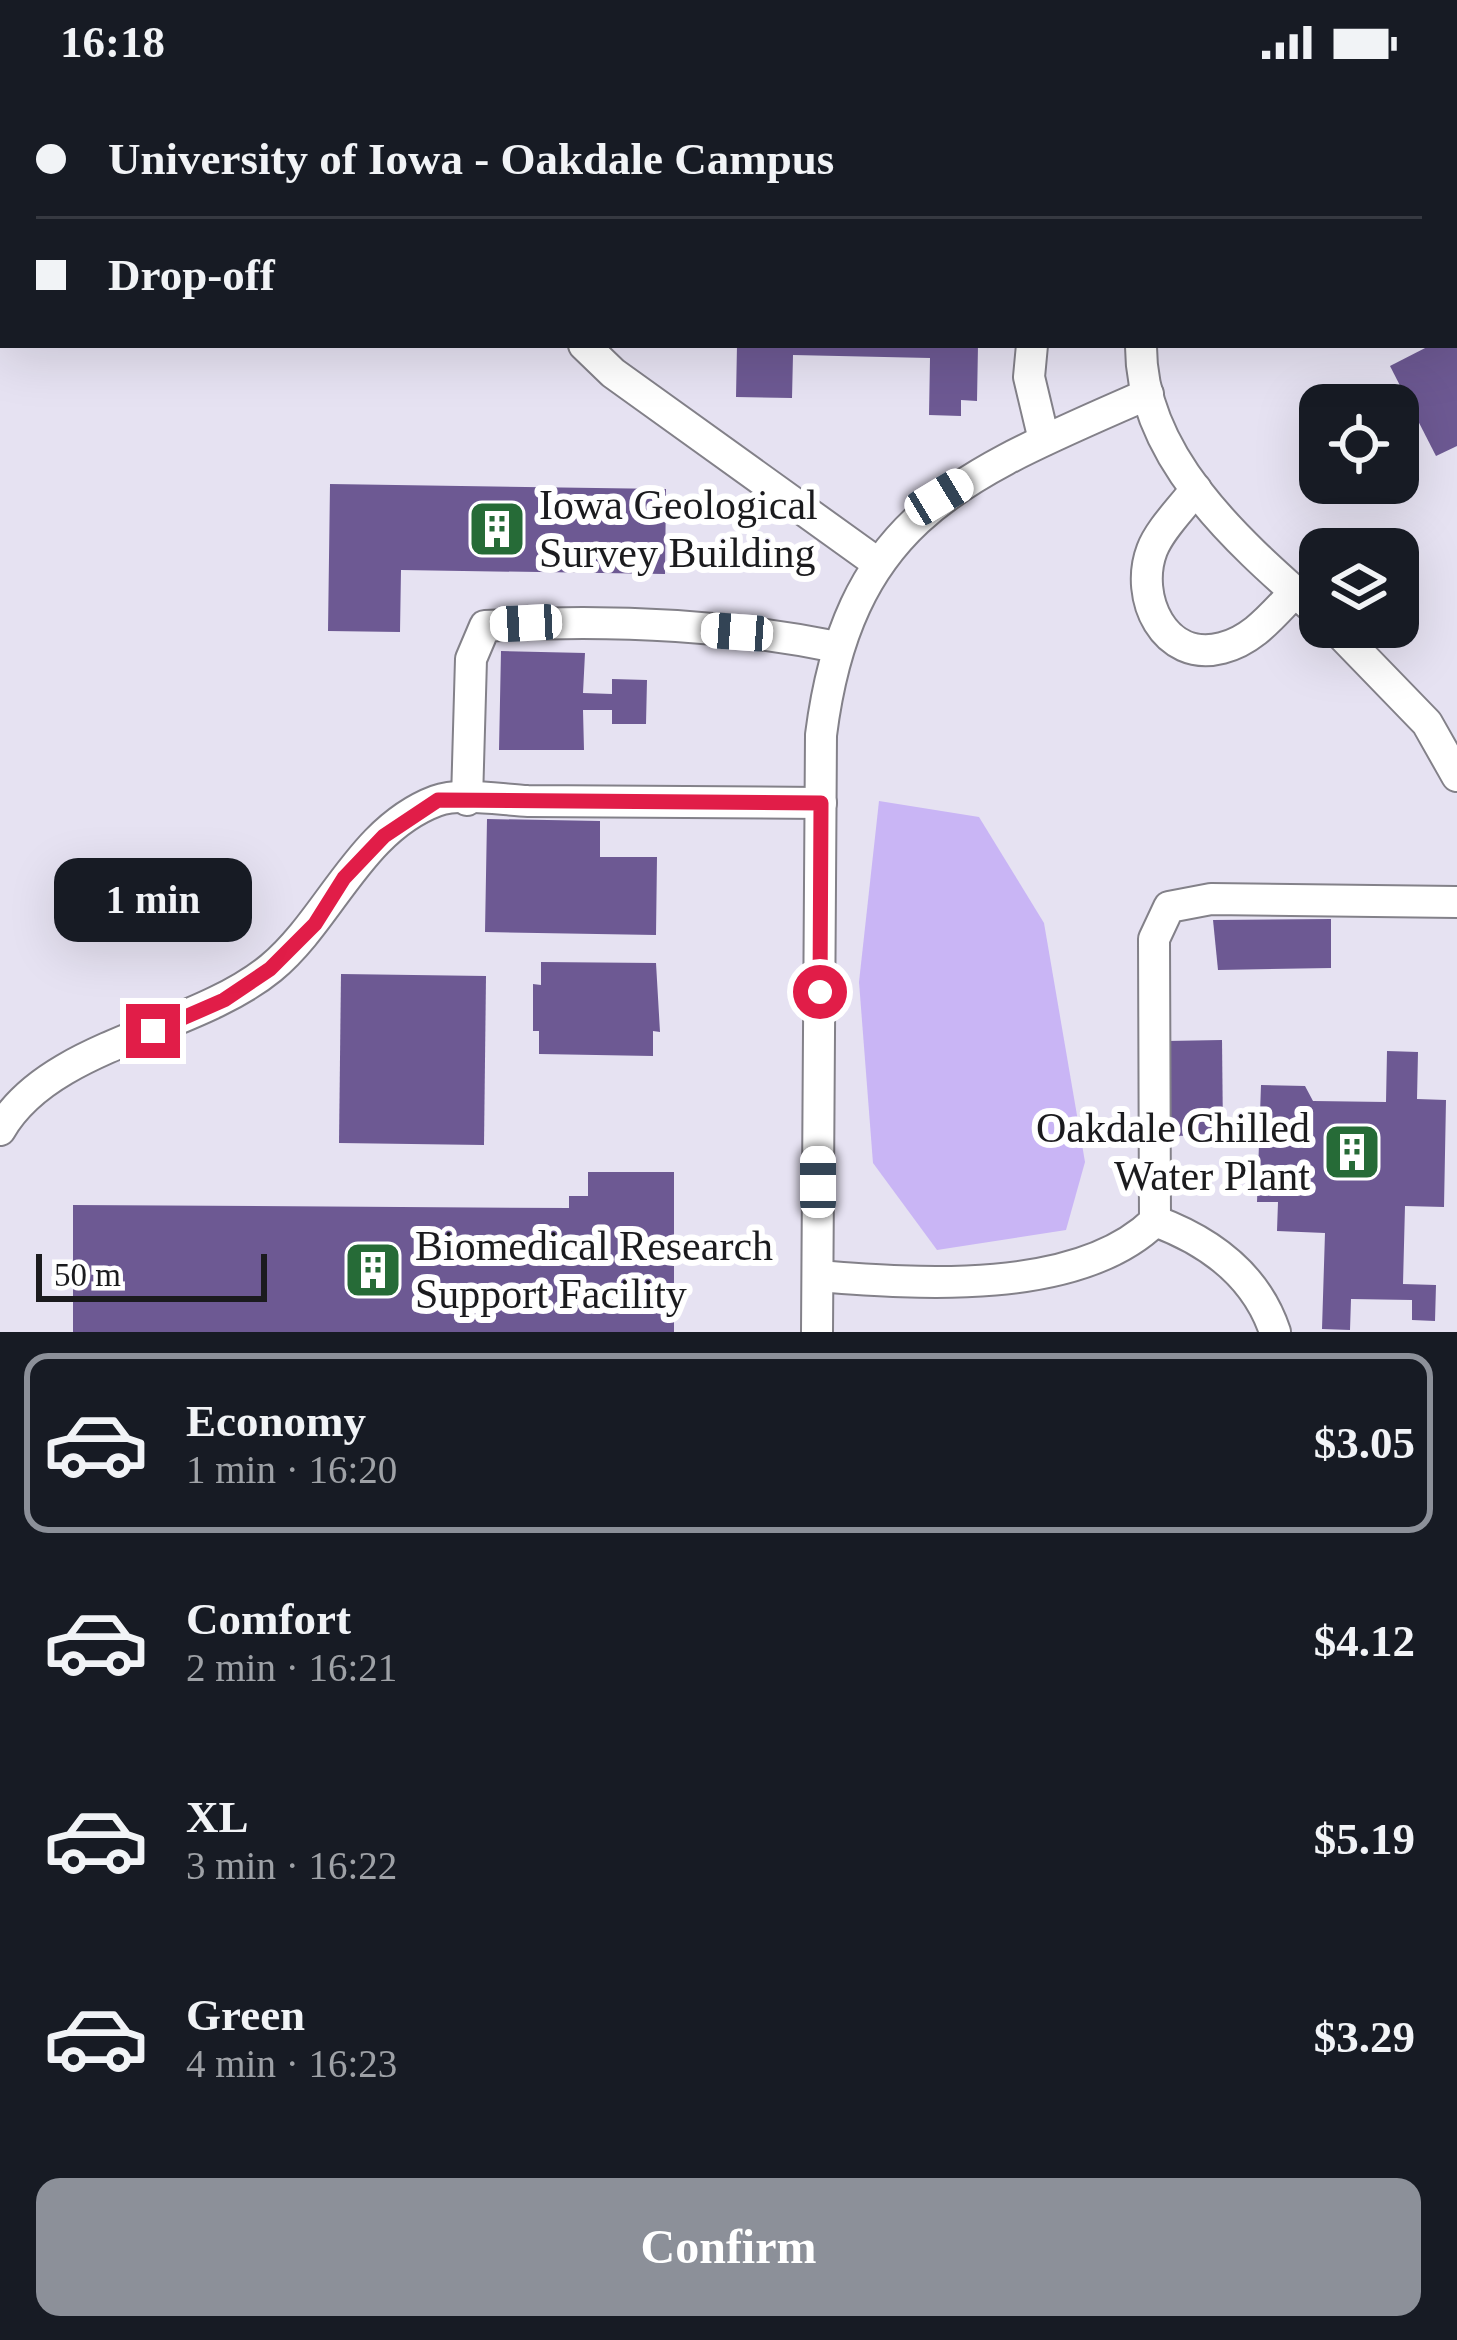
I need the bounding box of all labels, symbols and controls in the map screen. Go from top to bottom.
text: 16:18 [60,17,165,67]
text: University of Iowa - Oakdale Campus [108,134,834,184]
text: Drop-off [108,250,275,300]
map controls [1299,384,1419,648]
button: locate [1299,384,1419,504]
car [899,463,979,531]
place label: Iowa Geological Survey Building [539,482,818,576]
building icon: Iowa Geological Survey Building [466,498,528,560]
button: layers [1299,528,1419,648]
car [489,603,563,643]
car [700,612,774,652]
callout: 1 min [54,857,252,941]
text: 1 min [106,878,200,921]
route start [793,965,847,1019]
route end [126,1004,180,1058]
place label: Oakdale Chilled Water Plant [1036,1105,1310,1199]
building icon: Oakdale Chilled Water Plant [1321,1121,1383,1183]
car [800,1146,836,1218]
place label: Biomedical Research Support Facility [415,1223,773,1317]
building icon: Biomedical Research Support Facility [342,1239,404,1301]
scale bar [36,1248,267,1301]
text: 50 m [54,1257,121,1293]
icon: car [42,1389,150,1497]
text: Economy [186,1396,366,1446]
text: $3.05 [1314,1418,1415,1468]
text: 1 min · 16:20 [186,1448,397,1491]
icon: car [42,1587,150,1695]
text: Comfort [186,1594,351,1644]
text: $4.12 [1314,1616,1415,1666]
text: 2 min · 16:21 [186,1646,397,1689]
icon: car [42,1785,150,1893]
text: XL [186,1792,249,1842]
text: $5.19 [1314,1814,1415,1864]
text: 3 min · 16:22 [186,1844,397,1887]
icon: car [42,1983,150,2091]
text: Green [186,1990,305,2040]
text: $3.29 [1314,2012,1415,2062]
text: 4 min · 16:23 [186,2042,397,2085]
button: Confirm [36,2178,1421,2316]

